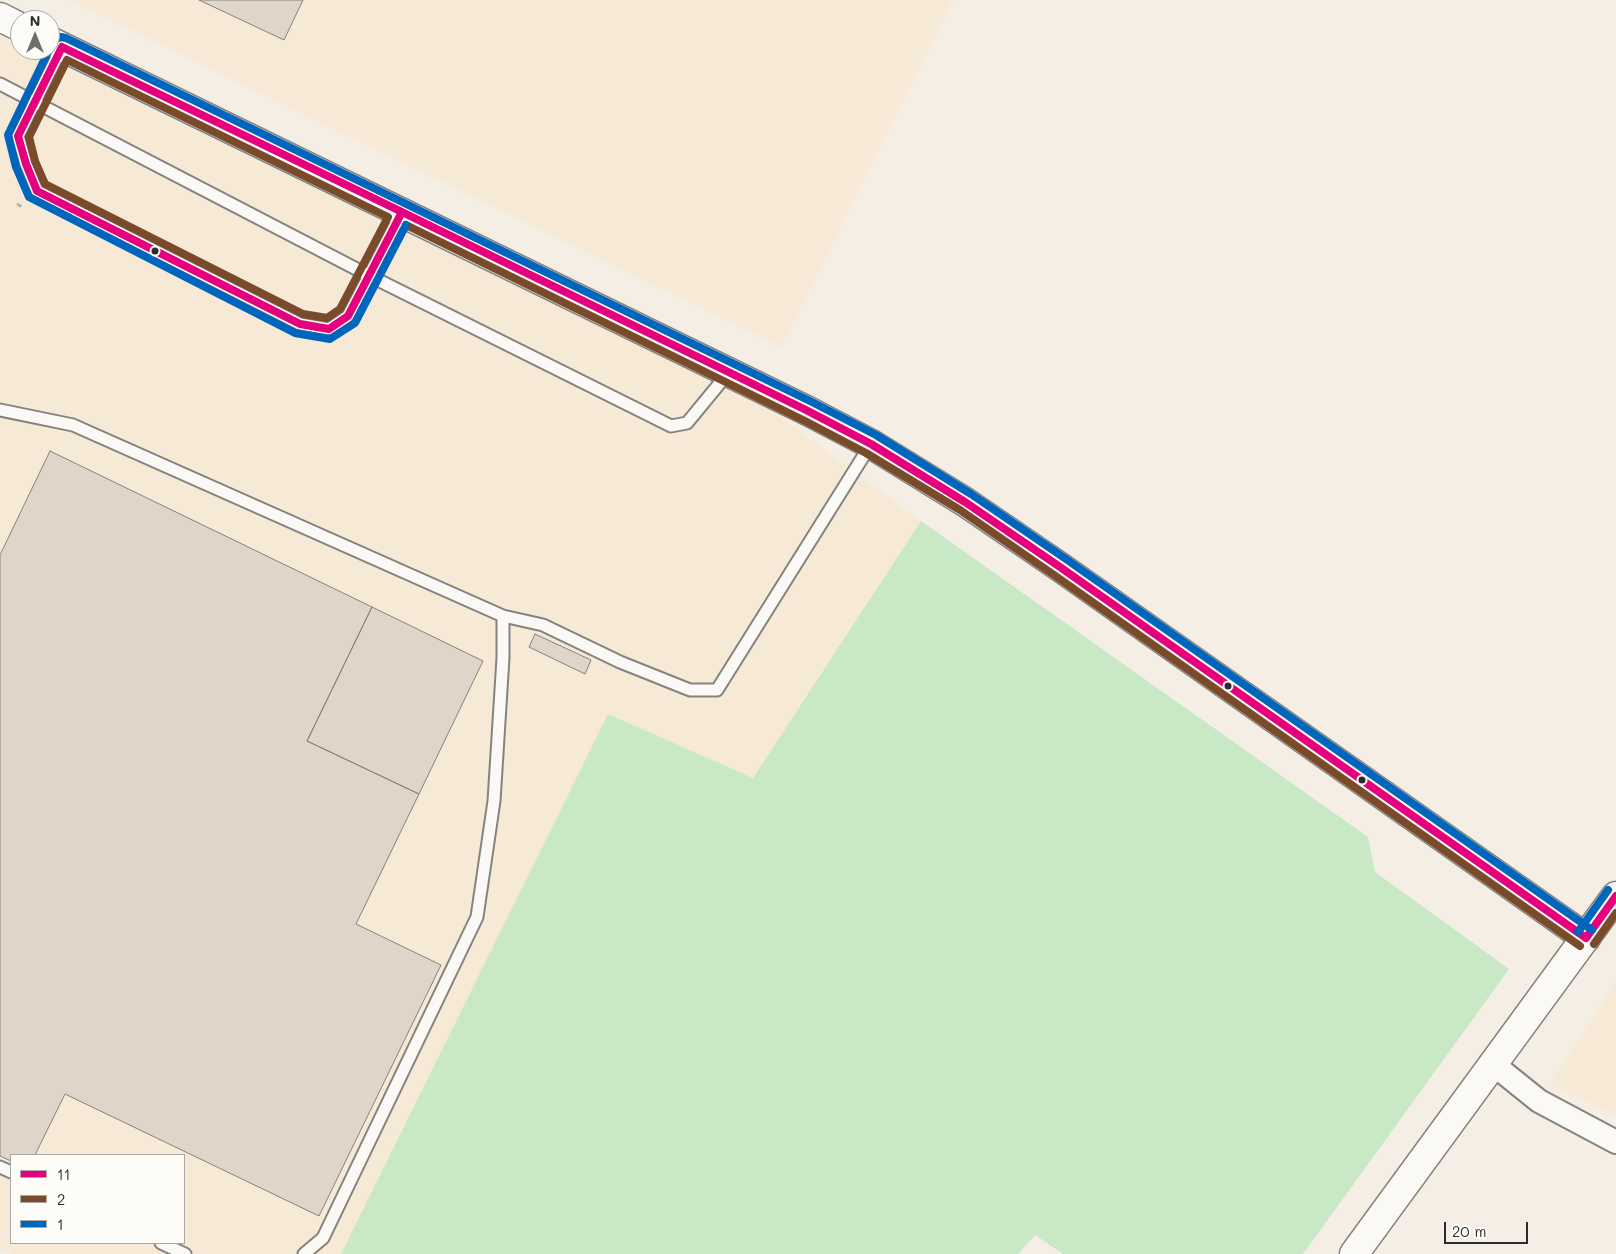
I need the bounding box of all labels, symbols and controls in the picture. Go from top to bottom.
north arrow [10,10,60,60]
text: N [30,11,40,30]
unlabelled marker [150,246,160,256]
unlabelled marker [1223,681,1233,691]
unlabelled marker [1357,775,1367,785]
legend [10,1154,185,1244]
text: 11 [57,1164,70,1184]
text: 2 [57,1189,65,1209]
scale bar [1446,1212,1530,1244]
text: 1 [57,1214,64,1234]
text: 20 m [1452,1221,1486,1241]

